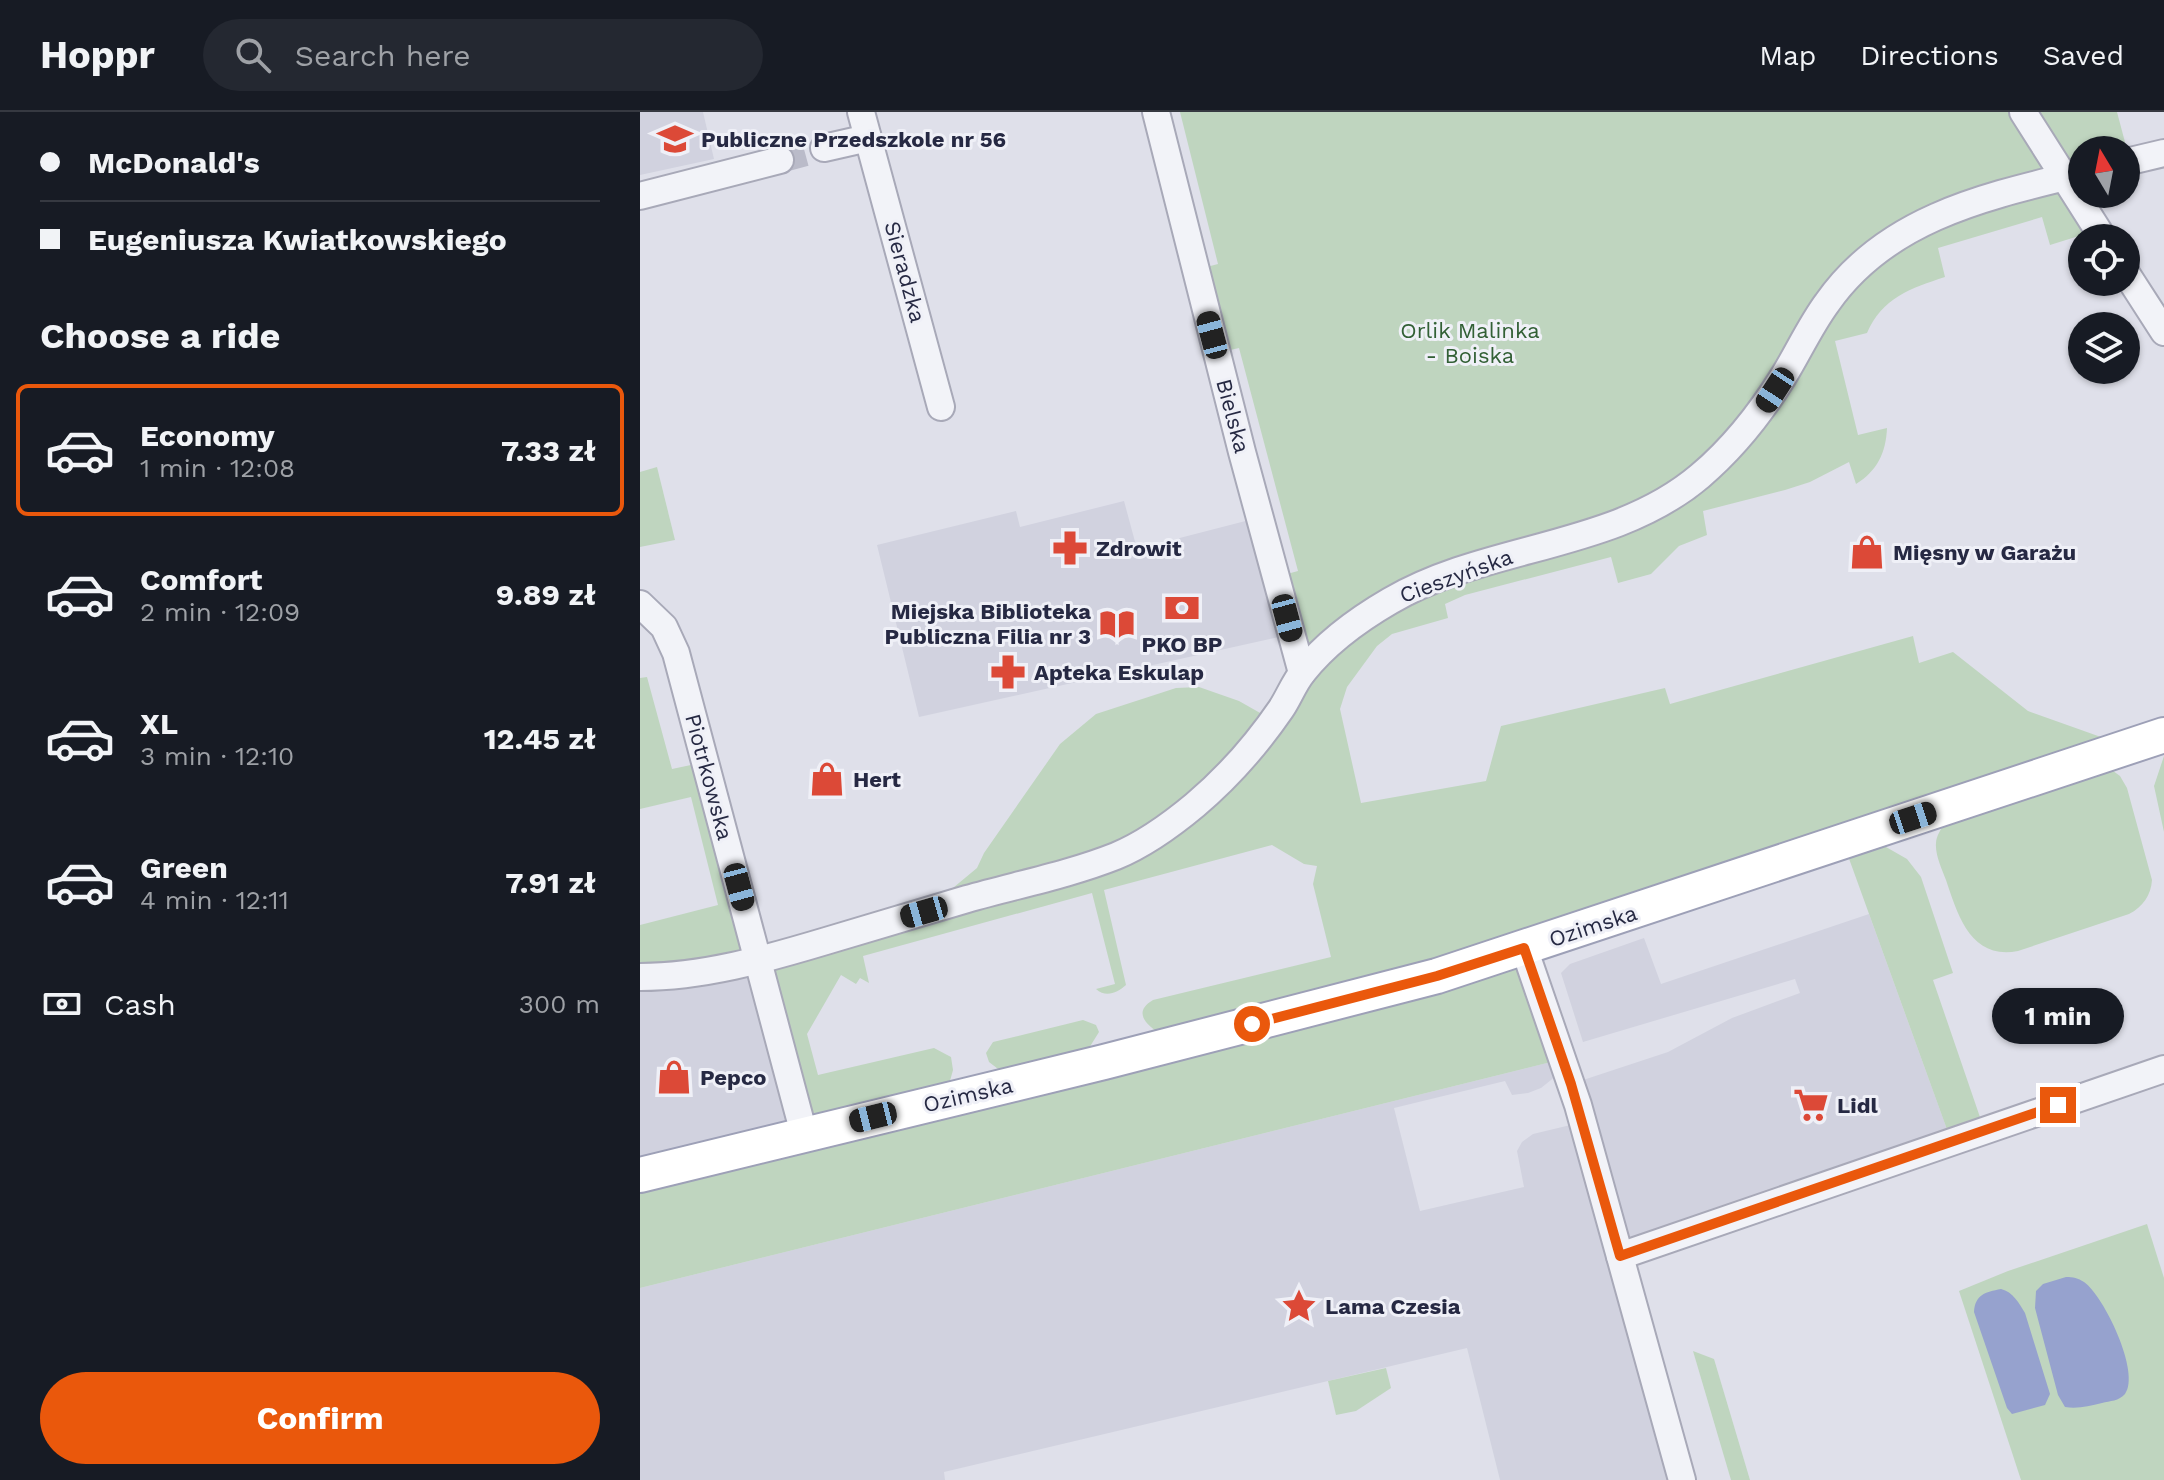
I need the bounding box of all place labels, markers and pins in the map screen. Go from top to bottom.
school or university icon: Publiczne Przedszkole nr 56 [656,120,694,158]
place label: Publiczne Przedszkole nr 56 [701,127,1006,152]
pharmacy icon: Zdrowit [1051,529,1089,567]
shop icon: Mięsny w Garażu [1848,533,1886,571]
place label: Zdrowit [1096,536,1182,561]
place label: Mięsny w Garażu [1893,540,2076,565]
bank icon: PKO BP [1163,589,1201,627]
place label: Miejska Biblioteka Publiczna Filia nr 3 [885,599,1091,649]
library icon: Miejska Biblioteka Publiczna Filia nr 3 [1098,605,1136,643]
place label: PKO BP [1142,632,1222,657]
pharmacy icon: Apteka Eskulap [989,653,1027,691]
place label: Apteka Eskulap [1034,660,1204,685]
shop icon: Hert [808,760,846,798]
place label: Hert [853,767,901,792]
shop icon: Pepco [655,1058,693,1096]
place label: Pepco [700,1065,767,1090]
supermarket icon: Lidl [1792,1086,1830,1124]
place label: Lidl [1837,1093,1878,1118]
place icon: Lama Czesia [1280,1287,1318,1325]
place label: Lama Czesia [1325,1294,1461,1319]

